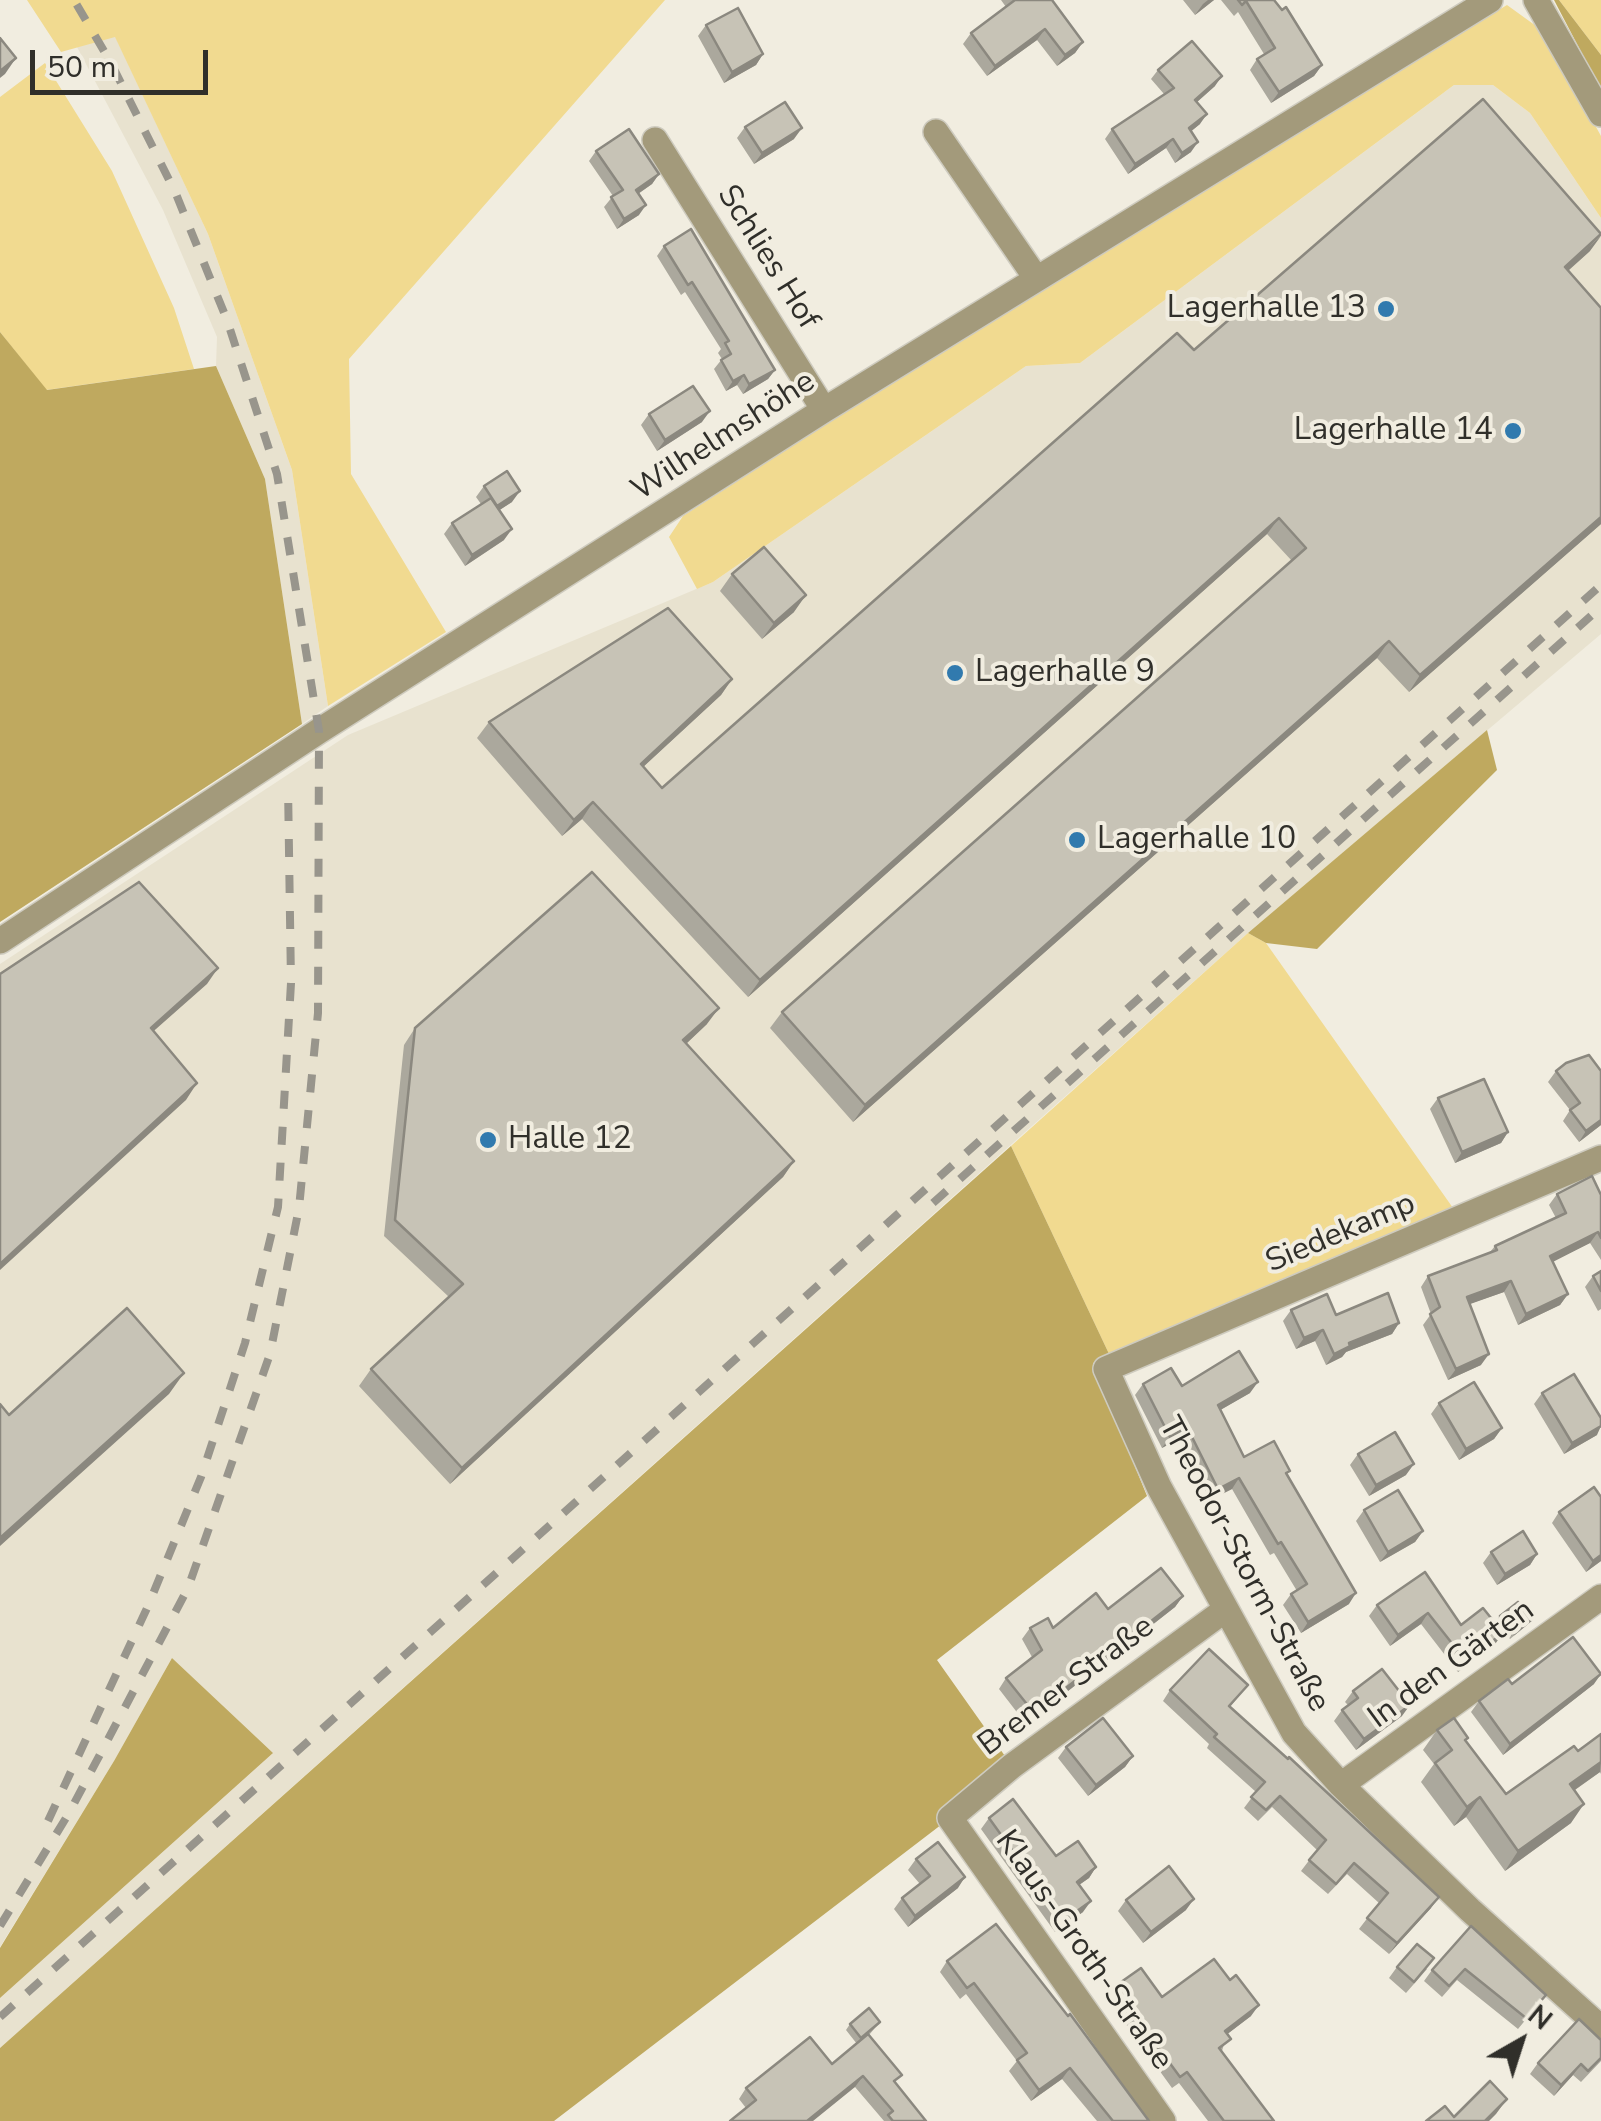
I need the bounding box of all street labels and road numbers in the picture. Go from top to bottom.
street label: Schlies Hof [708,179,826,337]
street label: Wilhelmshöhe [625,364,823,510]
street label: Siedekamp [1260,1185,1422,1283]
street label: Theodor-Storm-Straße [1149,1411,1337,1719]
street label: In den Gärten [1362,1592,1542,1738]
street label: Bremer Straße [972,1609,1162,1765]
street label: Klaus-Groth-Straße [986,1824,1180,2078]

